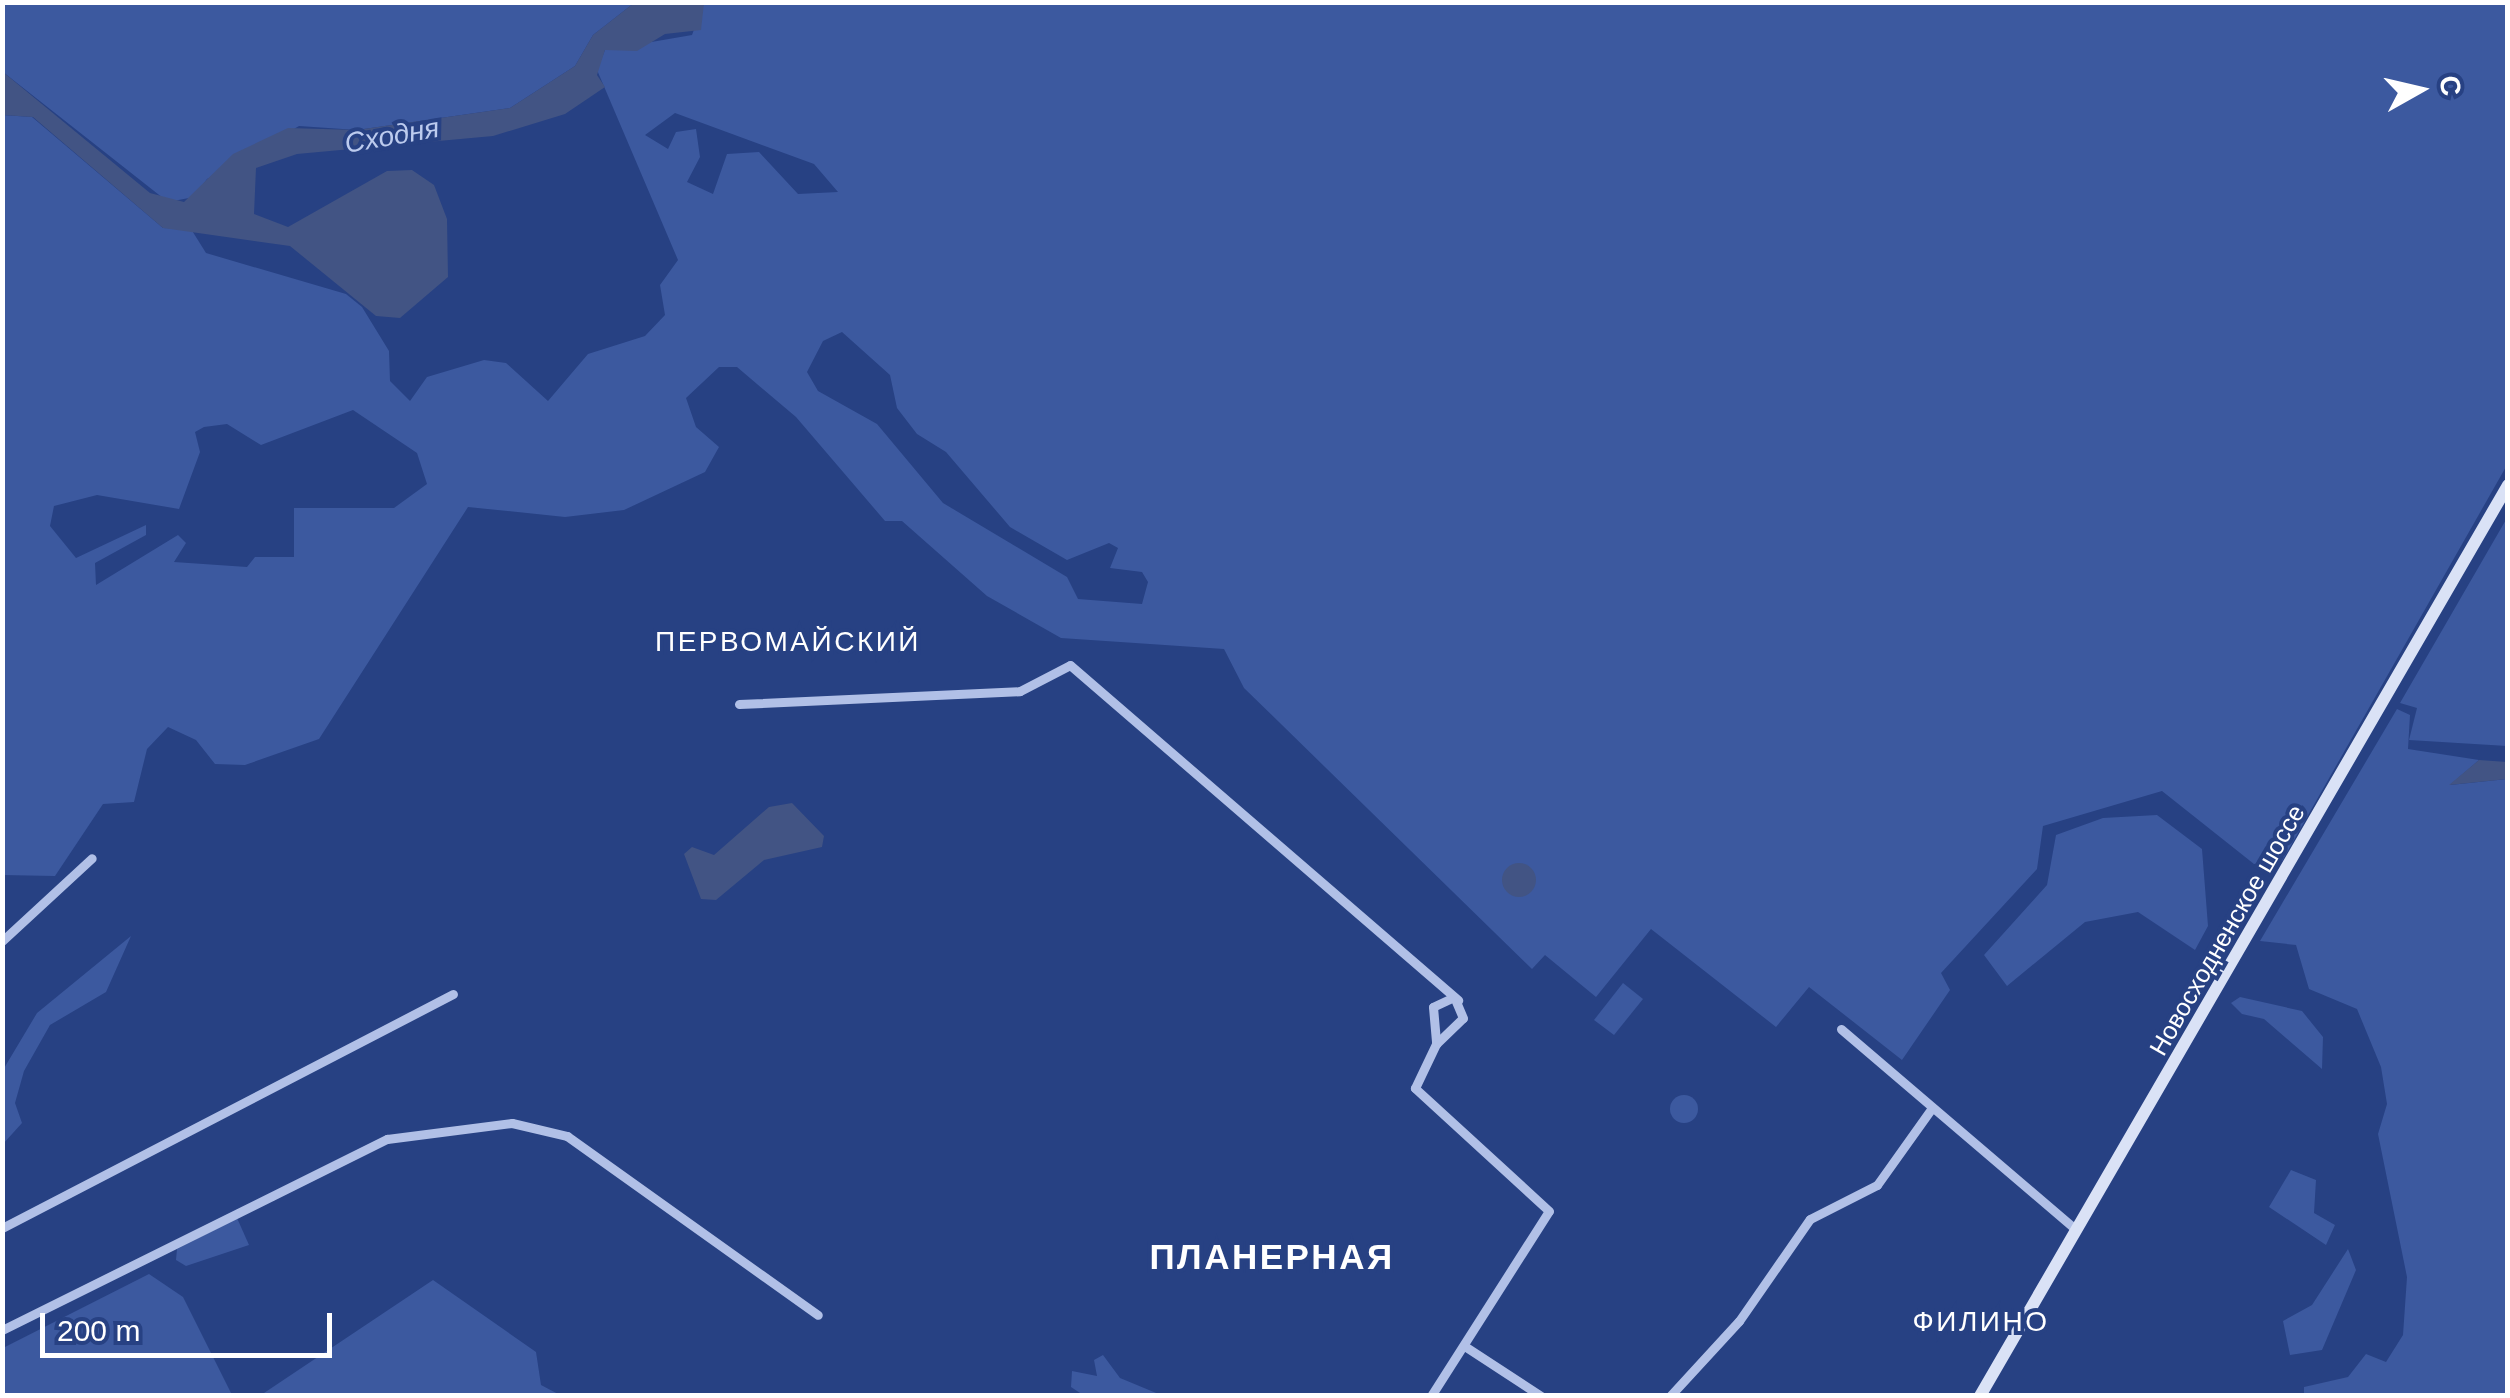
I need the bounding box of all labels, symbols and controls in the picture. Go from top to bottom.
north arrow [2370,40,2470,140]
text: С [2433,74,2467,98]
water label: Сходня [342,111,442,161]
district label: ПЕРВОМАЙСКИЙ [655,625,921,659]
street label: Новосходненское шоссе [2143,799,2311,1061]
district label: ПЛАНЕРНАЯ [1149,1236,1395,1278]
scale bar [45,1293,338,1355]
district label: ФИЛИНО [1913,1305,2049,1339]
text: 200 m [57,1314,140,1347]

